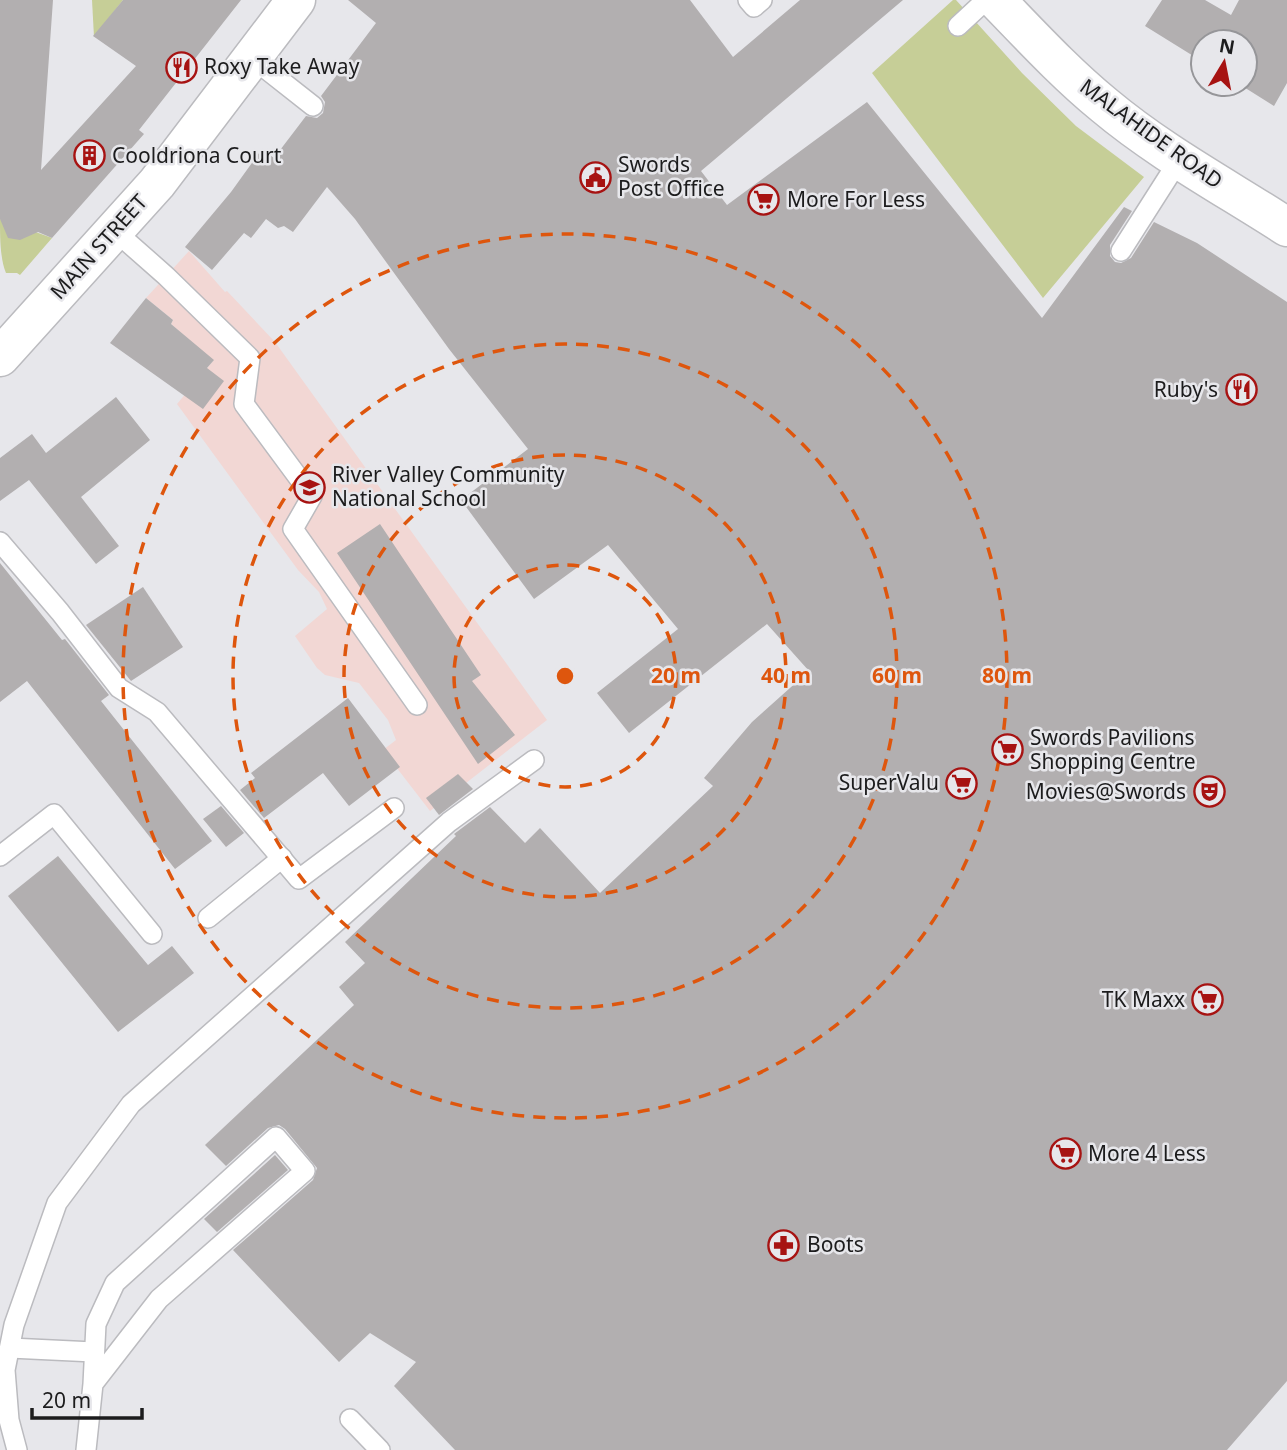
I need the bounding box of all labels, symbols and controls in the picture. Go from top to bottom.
north arrow [1189,28,1259,98]
text: N [1217,32,1237,60]
restaurant icon: Roxy Take Away [164,50,198,84]
place label: Roxy Take Away [204,52,360,80]
street label: MALAHIDE ROAD [1075,72,1229,194]
building icon: Cooldriona Court [72,139,106,173]
place label: Cooldriona Court [112,141,282,169]
place label: Swords Post Office [618,150,725,202]
public building icon: Swords Post Office [578,160,612,194]
supermarket icon: More For Less [747,183,781,217]
place label: More For Less [787,185,925,213]
street label: MAIN STREET [44,188,153,305]
restaurant icon: Ruby's [1224,373,1258,407]
place label: Ruby's [1154,375,1218,403]
place label: River Valley Community National School [332,460,565,512]
school or university icon: River Valley Community National School [292,470,326,504]
text: 20 m [651,661,701,689]
text: 40 m [761,661,811,689]
text: 60 m [872,661,922,689]
text: 80 m [982,661,1032,689]
centre of rings [553,664,577,688]
place label: Swords Pavilions Shopping Centre [1030,723,1196,775]
supermarket icon: Swords Pavilions Shopping Centre [990,733,1024,767]
supermarket icon: SuperValu [945,766,979,800]
place label: SuperValu [839,768,939,796]
theatre icon: Movies@Swords [1192,775,1226,809]
place label: Movies@Swords [1026,777,1186,805]
supermarket icon: TK Maxx [1191,983,1225,1017]
place label: TK Maxx [1102,985,1185,1013]
supermarket icon: More 4 Less [1048,1137,1082,1171]
place label: More 4 Less [1088,1139,1206,1167]
pharmacy icon: Boots [767,1228,801,1262]
place label: Boots [807,1230,864,1258]
scale bar [32,1376,142,1420]
text: 20 m [42,1386,91,1414]

